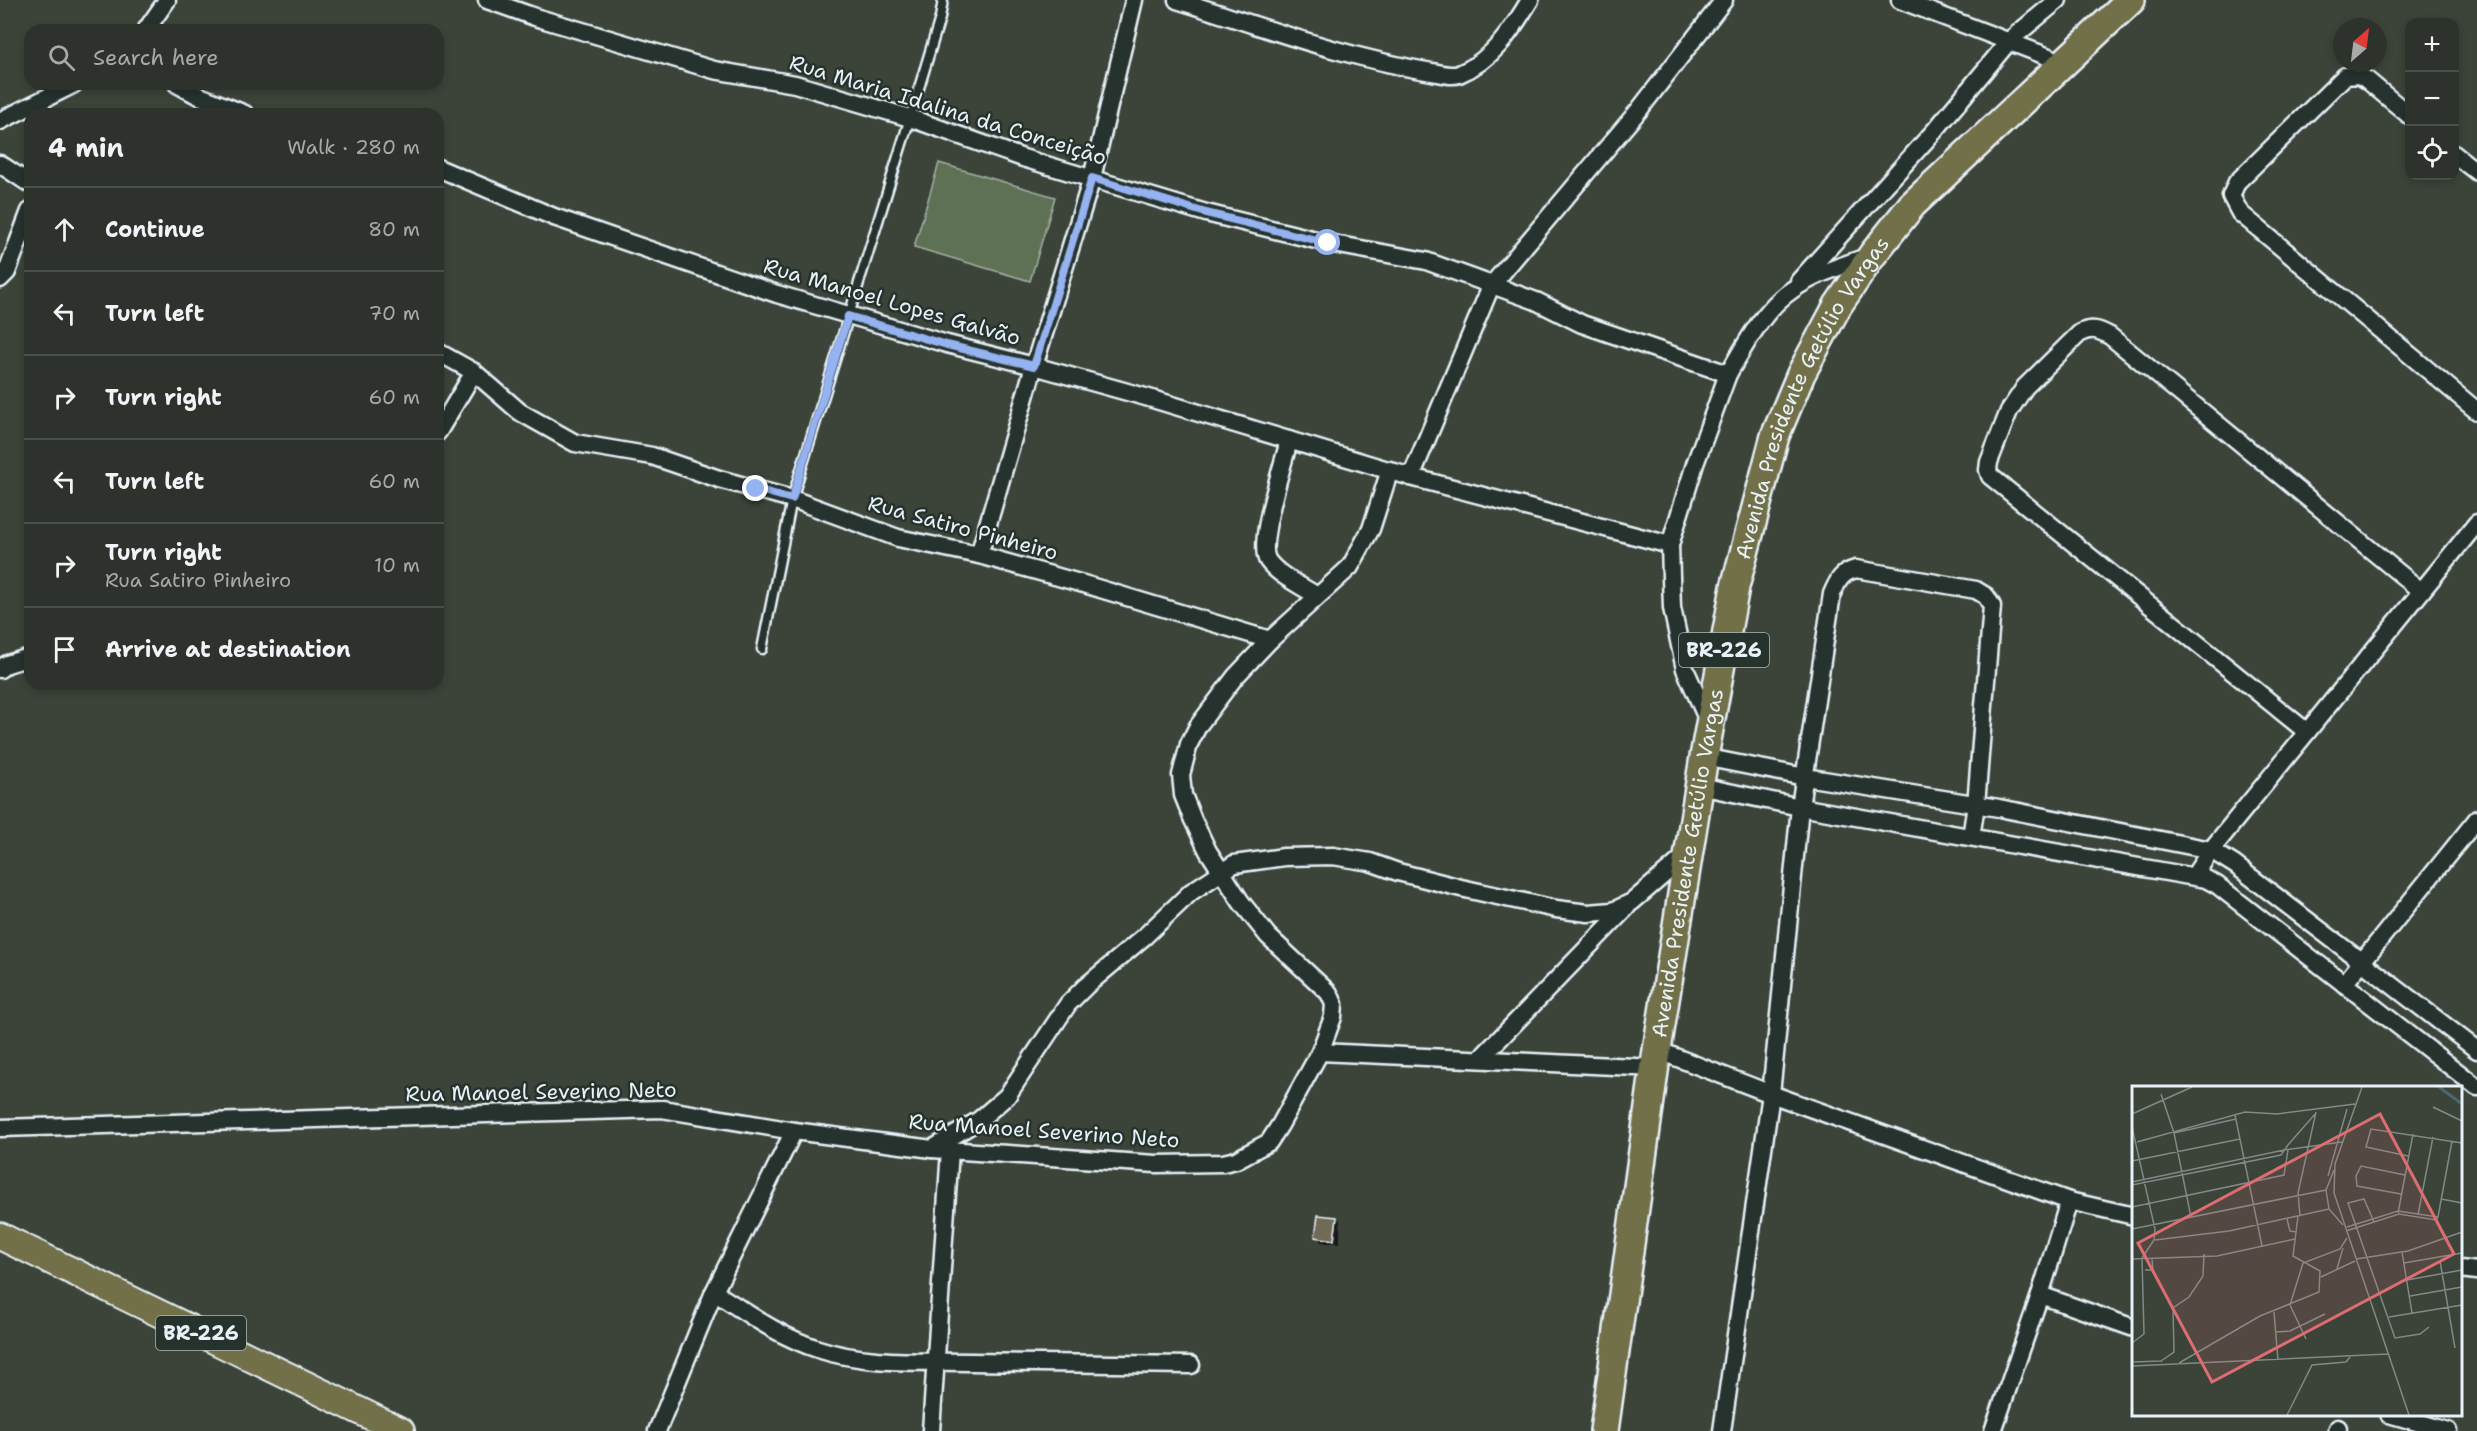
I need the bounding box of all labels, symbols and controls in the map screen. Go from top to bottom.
north arrow [2333,18,2387,72]
map controls [2405,18,2459,180]
button: + [2405,18,2459,72]
search box [24,24,444,90]
icon: search [45,41,78,74]
text: Search here [93,43,219,72]
street label: Rua Maria Idalina da Conceição [786,48,1110,172]
button: − [2405,72,2459,126]
button: locate [2405,126,2459,180]
text: 4 min [48,130,124,165]
text: Walk · 280 m [287,134,420,160]
icon: ahead [48,213,81,246]
text: Continue [105,215,205,244]
text: 80 m [368,216,420,242]
route start [1314,229,1340,255]
street label: Avenida Presidente Getúlio Vargas [1729,231,1896,562]
street label: Rua Manoel Lopes Galvão [760,252,1024,352]
icon: left [48,297,81,330]
text: Turn left [105,299,204,328]
text: 70 m [368,300,420,326]
icon: right [48,381,81,414]
text: Turn right [105,383,222,412]
text: 60 m [368,384,420,410]
icon: left [48,465,81,498]
text: Turn left [105,467,204,496]
text: 60 m [368,468,420,494]
route end [742,475,768,501]
street label: Rua Satiro Pinheiro [865,489,1061,567]
text: Turn right [105,538,222,567]
icon: right [48,549,81,582]
text: 10 m [374,552,420,578]
text: Rua Satiro Pinheiro [105,567,291,593]
icon: arrive [48,633,81,666]
road number: BR-226 [1679,633,1769,667]
text: Arrive at destination [105,635,351,664]
street label: Avenida Presidente Getúlio Vargas [1645,686,1730,1040]
street label: Rua Manoel Severino Neto [405,1076,677,1108]
inset map [2132,1086,2462,1416]
street label: Rua Manoel Severino Neto [908,1108,1180,1154]
road number: BR-226 [156,1316,246,1350]

